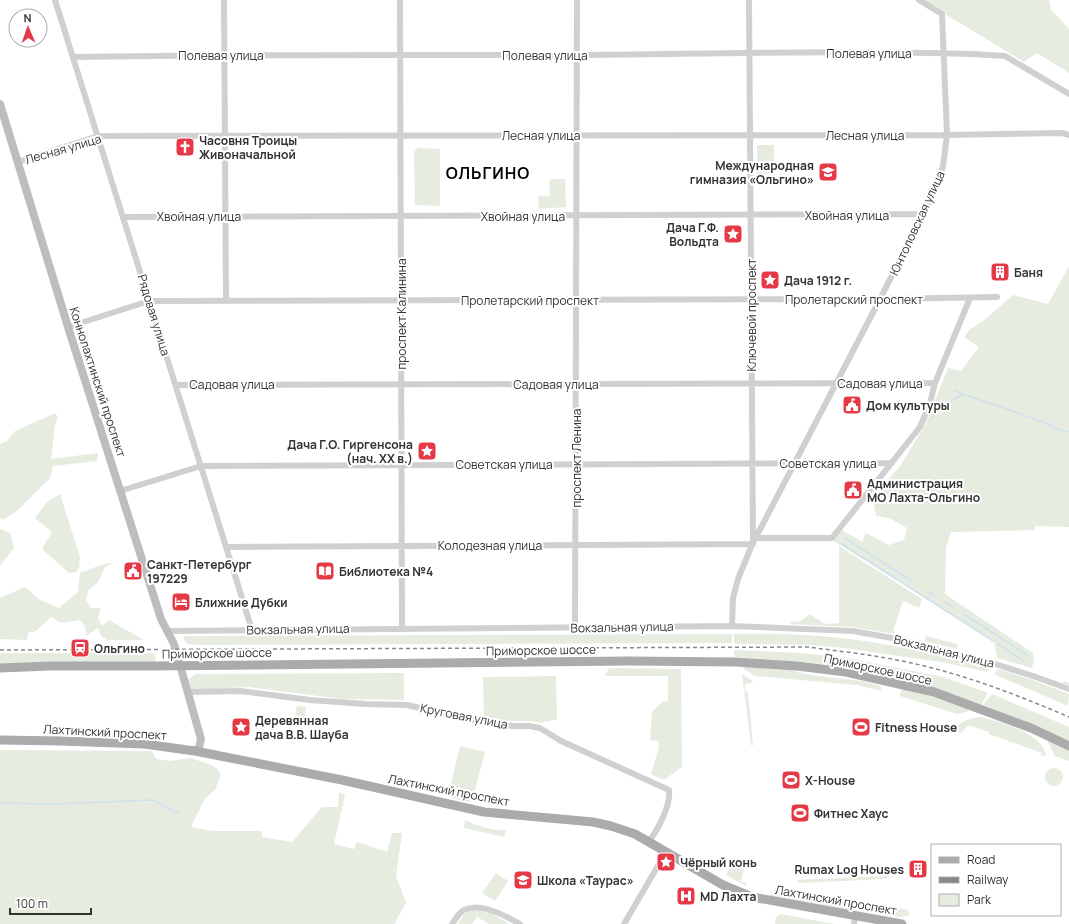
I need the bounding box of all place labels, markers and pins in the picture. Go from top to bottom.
place label: Часовня Троицы Живоначальной [199,132,297,163]
church icon: Часовня Троицы Живоначальной [174,136,196,158]
place label: Международная гимназия «Ольгино» [690,157,814,188]
school or university icon: Международная гимназия «Ольгино» [817,161,839,183]
place label: Дача Г.Ф. Вольдта [666,219,719,250]
place icon: Дача Г.Ф. Вольдта [722,223,744,245]
building icon: Баня [989,261,1011,283]
place label: Баня [1014,264,1043,281]
place icon: Дача 1912 г. [759,269,781,291]
place label: Дача 1912 г. [784,272,852,289]
public building icon: Дом культуры [841,394,863,416]
place label: Дом культуры [866,397,950,414]
place label: Дача Г.О. Гиргенсона (нач. XX в.) [287,436,413,467]
place icon: Дача Г.О. Гиргенсона (нач. XX в.) [416,440,438,462]
place label: Администрация МО Лахта-Ольгино [867,475,980,506]
public building icon: Администрация МО Лахта-Ольгино [842,479,864,501]
place label: Санкт-Петербург 197229 [147,556,252,587]
public building icon: Санкт-Петербург 197229 [122,560,144,582]
library icon: Библиотека №4 [314,560,336,582]
place label: Библиотека №4 [339,563,433,580]
hotel icon: Ближние Дубки [170,591,192,613]
place label: Ближние Дубки [195,594,287,611]
station icon: Ольгино [69,637,91,659]
place label: Ольгино [94,640,145,657]
place label: Деревянная дача В.В. Шауба [255,712,349,743]
place icon: Деревянная дача В.В. Шауба [230,716,252,738]
sports icon: Fitness House [850,716,872,738]
place label: Fitness House [875,719,957,736]
sports icon: X-House [780,769,802,791]
place label: X-House [805,772,855,789]
sports icon: Фитнес Хаус [789,802,811,824]
place label: Фитнес Хаус [814,805,888,822]
place icon: Чёрный конь [655,851,677,873]
place label: Чёрный конь [680,854,757,871]
building icon: Rumax Log Houses [907,858,929,880]
place label: Rumax Log Houses [794,861,904,878]
school or university icon: Школа «Таурас» [512,869,534,891]
place label: Школа «Таурас» [537,872,634,889]
hospital icon: MD Лахта [675,885,697,907]
place label: MD Лахта [700,888,757,905]

